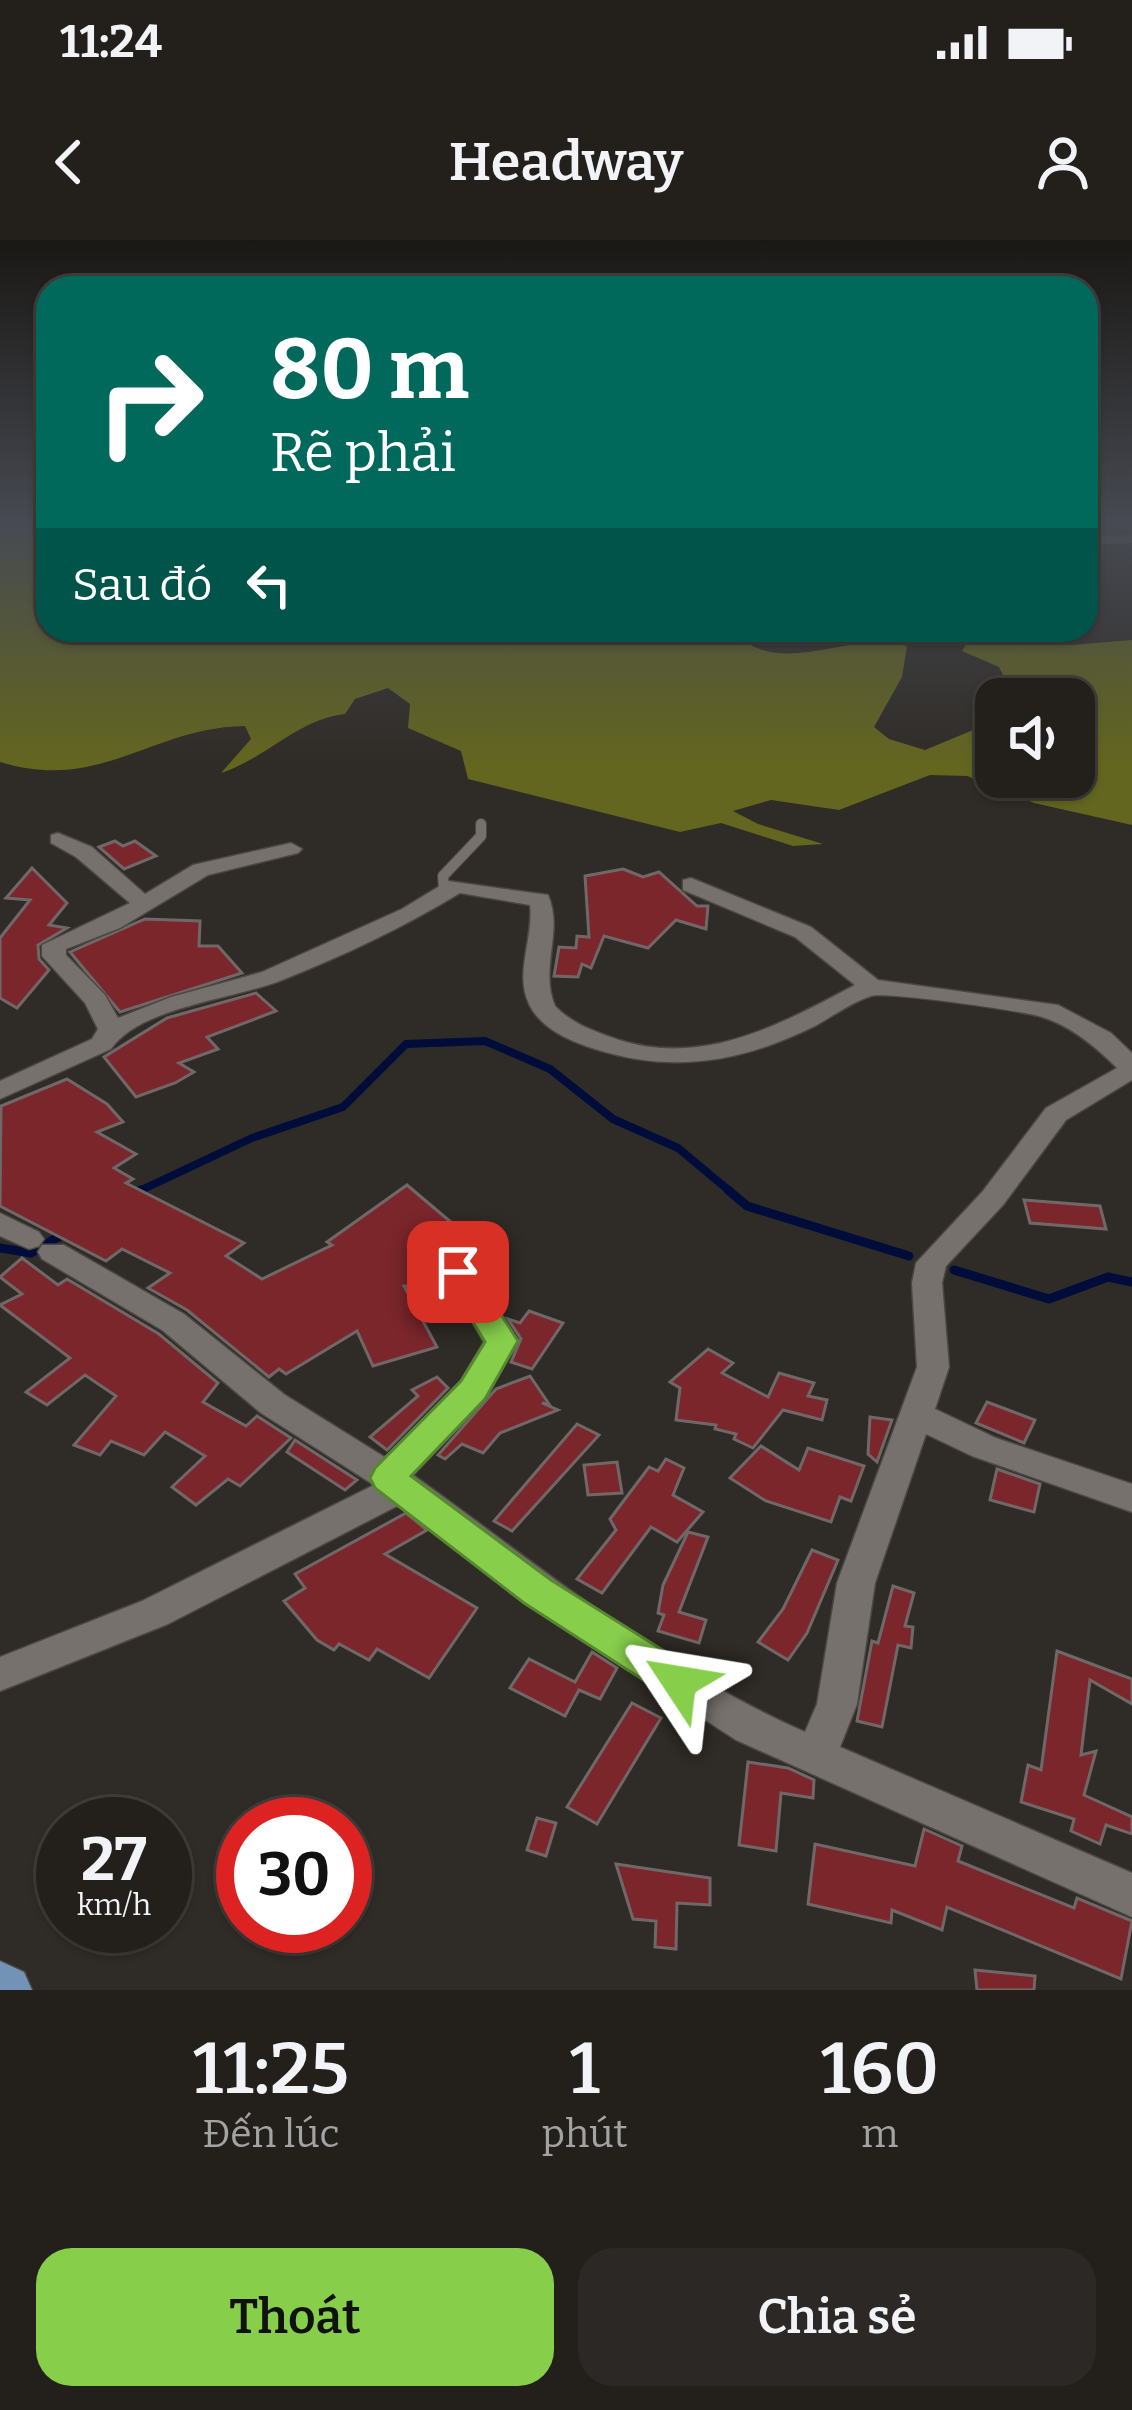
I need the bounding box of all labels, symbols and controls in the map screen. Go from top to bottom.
text: 11:24 [60,15,162,69]
icon: back [36,129,102,195]
icon: person [1030,129,1096,195]
text: Headway [449,130,683,194]
text: 80 m [270,319,469,420]
icon: right [72,324,228,480]
text: Rẽ phải [270,421,456,485]
icon: left [236,552,302,618]
text: Sau đó [72,558,212,612]
map controls [975,678,1095,798]
button: sound [975,678,1095,798]
pin [407,1221,509,1323]
icon: arrive [425,1239,491,1305]
position arrow [616,1619,742,1745]
speed limit sign: 30 [216,1797,372,1953]
text: 27 [81,1824,147,1896]
text: km/h [77,1887,151,1923]
text: 11:25 [193,2026,349,2112]
text: 1 [570,2026,600,2112]
text: 160 [820,2026,939,2112]
text: Đến lúc [202,2111,339,2157]
text: phút [542,2111,628,2157]
text: m [861,2111,898,2157]
button: Thoát [36,2248,554,2386]
button: Chia sẻ [578,2248,1096,2386]

